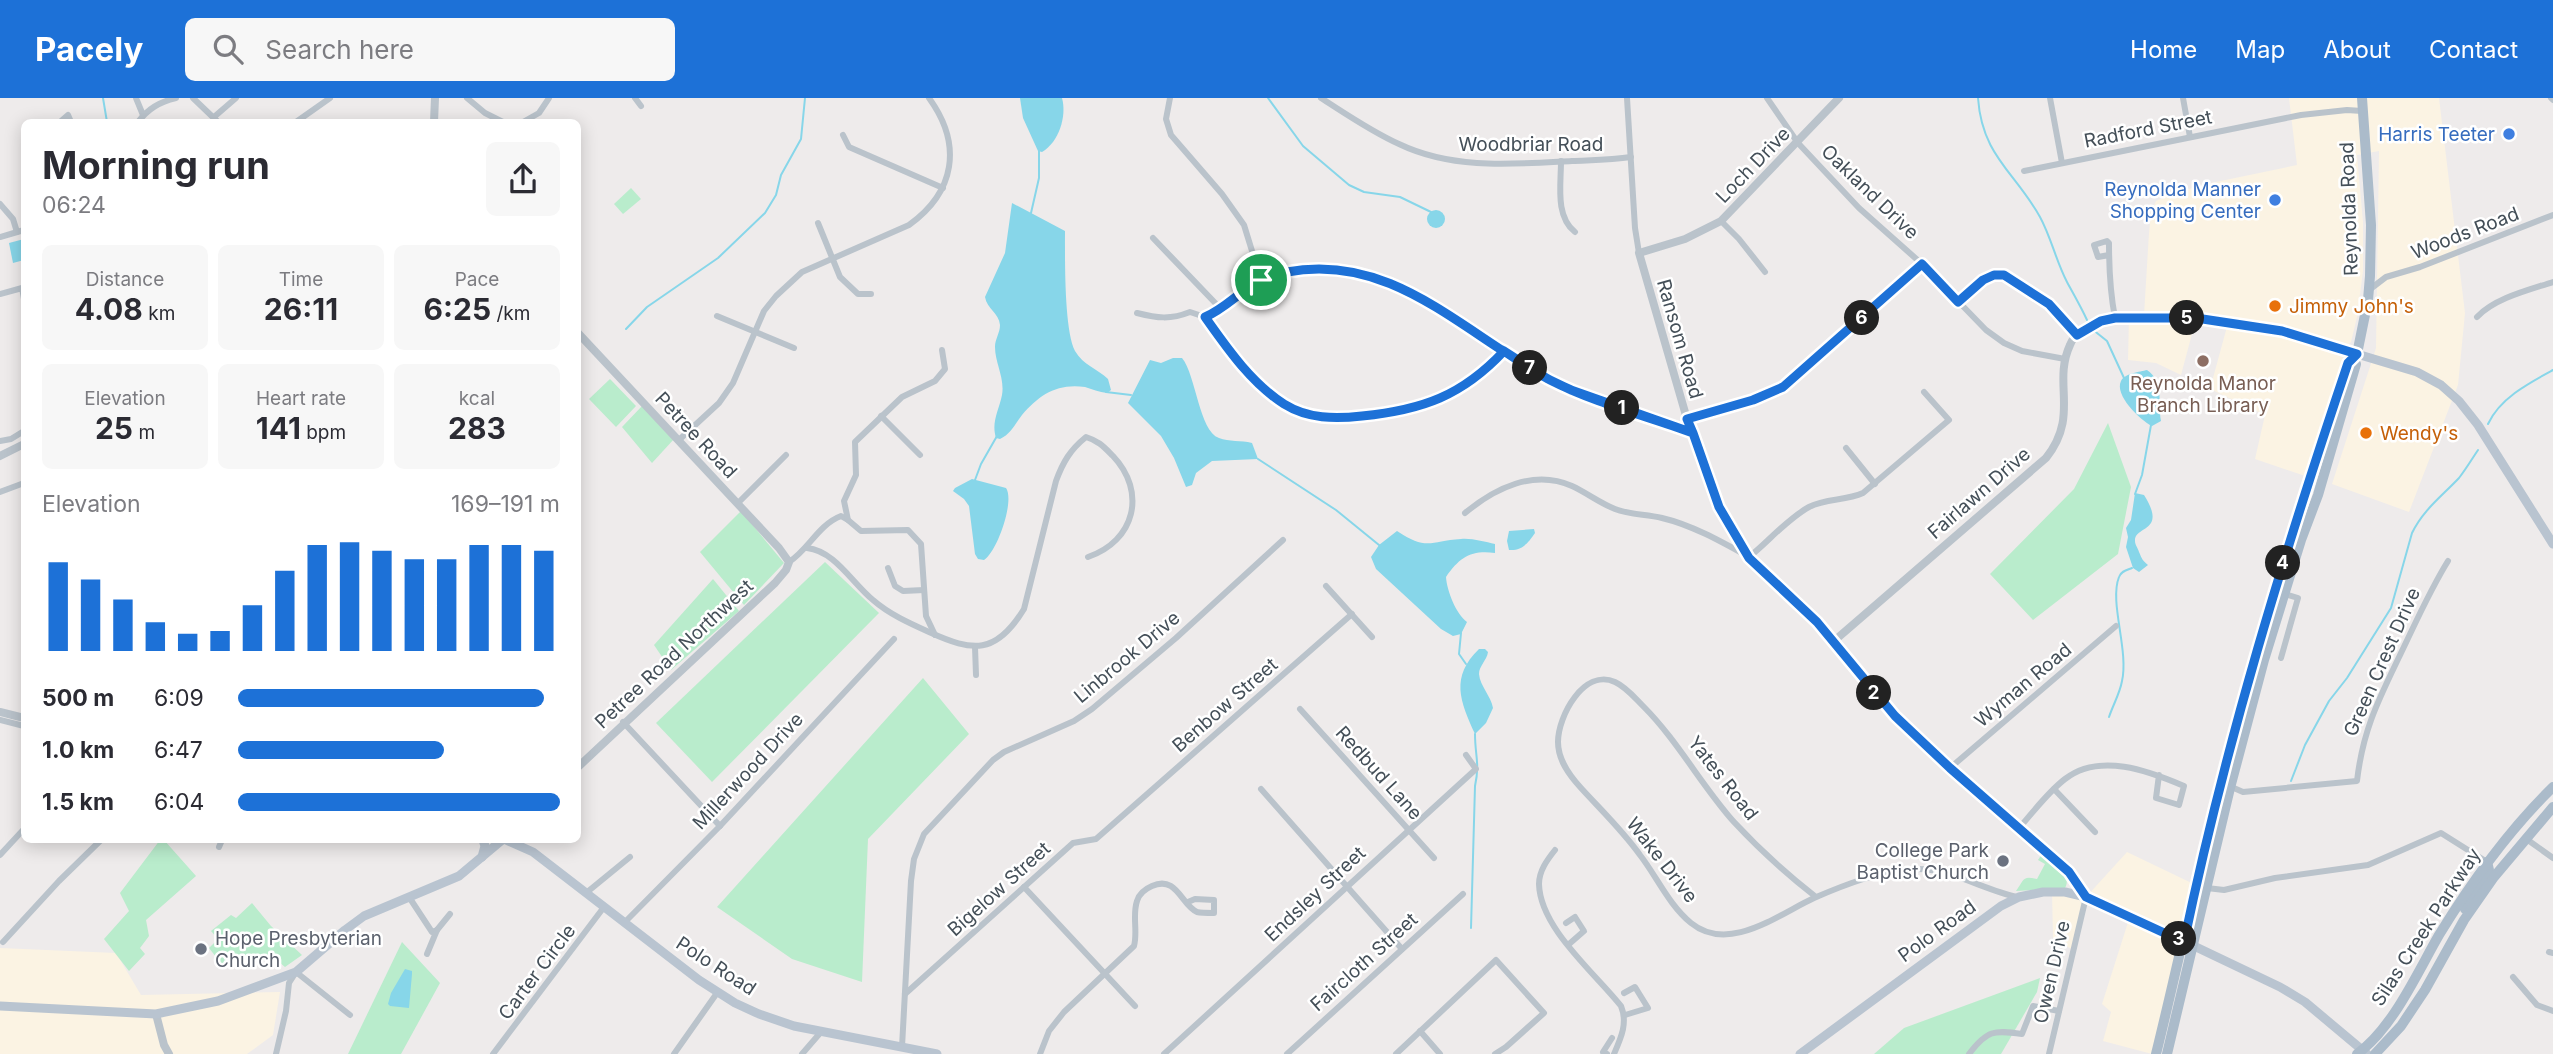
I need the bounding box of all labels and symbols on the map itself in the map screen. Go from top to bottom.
street label: Radford Street [2082,105,2214,153]
street label: Loch Drive [1711,122,1795,208]
place label: Harris Teeter [2378,123,2495,146]
marker: Harris Teeter [2501,126,2517,142]
street label: Woodbriar Road [1459,133,1603,156]
street label: Oakland Drive [1817,140,1923,244]
street label: Reynolda Road [2335,142,2363,276]
place label: Reynolda Manner Shopping Center [2104,178,2261,223]
marker: Reynolda Manner Shopping Center [2267,192,2283,208]
street label: Woods Road [2408,202,2522,264]
pin [1231,250,1291,310]
street label: Ransom Road [1652,277,1708,401]
place label: Jimmy John's [2289,295,2414,318]
marker: Jimmy John's [2267,298,2283,314]
pin: 6 [1844,300,1880,336]
pin: 5 [2170,300,2204,336]
pin: 7 [1512,350,1548,386]
marker: Reynolda Manor Branch Library [2195,353,2211,369]
place label: Reynolda Manor Branch Library [2130,372,2276,417]
street label: Petree Road [650,387,742,483]
pin: 1 [1604,390,1640,426]
place label: Wendy's [2380,422,2458,445]
marker: Wendy's [2358,425,2374,441]
street label: Fairlawn Drive [1923,442,2035,544]
pin: 4 [2266,546,2300,580]
street label: Petree Road Northwest [590,575,758,733]
street label: Green Crest Drive [2339,584,2425,740]
street label: Linbrook Drive [1070,606,1184,708]
street label: Wyman Road [1970,638,2076,732]
street label: Benbow Street [1168,653,1282,757]
pin: 2 [1856,676,1892,710]
street label: Millerwood Drive [688,708,808,834]
street label: Redbud Lane [1331,721,1427,825]
street label: Yates Road [1683,731,1763,825]
street label: Wake Drive [1622,813,1702,907]
street label: Bigelow Street [943,837,1055,941]
place label: College Park Baptist Church [1857,839,1990,884]
street label: Endsley Street [1260,842,1370,946]
street label: Silas Creek Parkway [2366,844,2486,1010]
marker: College Park Baptist Church [1995,853,2011,869]
street label: Polo Road [1894,895,1980,967]
street label: Faircloth Street [1306,908,1422,1016]
street label: Owen Drive [2029,918,2075,1026]
street label: Carter Circle [494,920,580,1024]
pin: 3 [2162,922,2196,956]
place label: Hope Presbyterian Church [215,927,382,972]
street label: Polo Road [672,932,760,1000]
marker: Hope Presbyterian Church [193,941,209,957]

